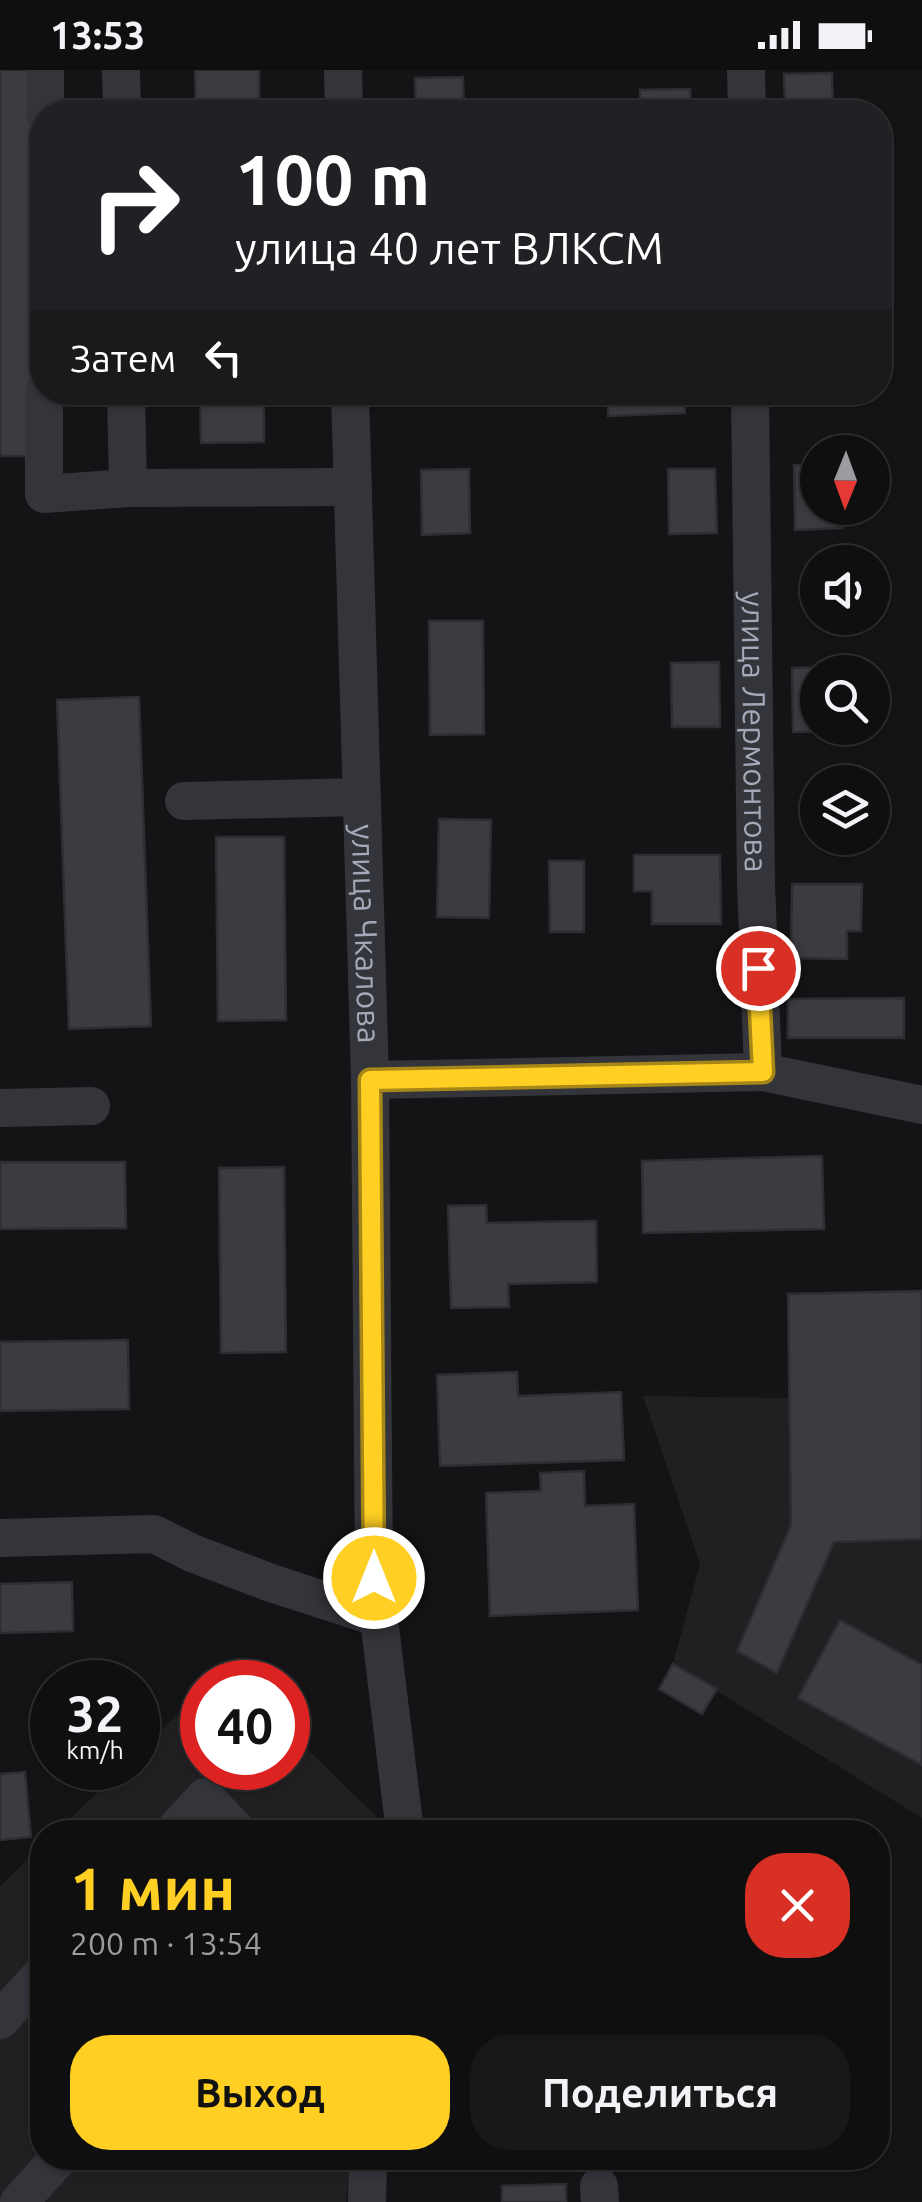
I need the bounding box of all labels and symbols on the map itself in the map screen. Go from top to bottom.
north arrow [800,435,890,525]
street label: улица Лермонтова [735,591,775,873]
street label: улица Чкалова [346,824,388,1044]
pin [716,926,801,1011]
position arrow [322,1526,426,1630]
speed limit sign: 40 [180,1660,310,1790]

